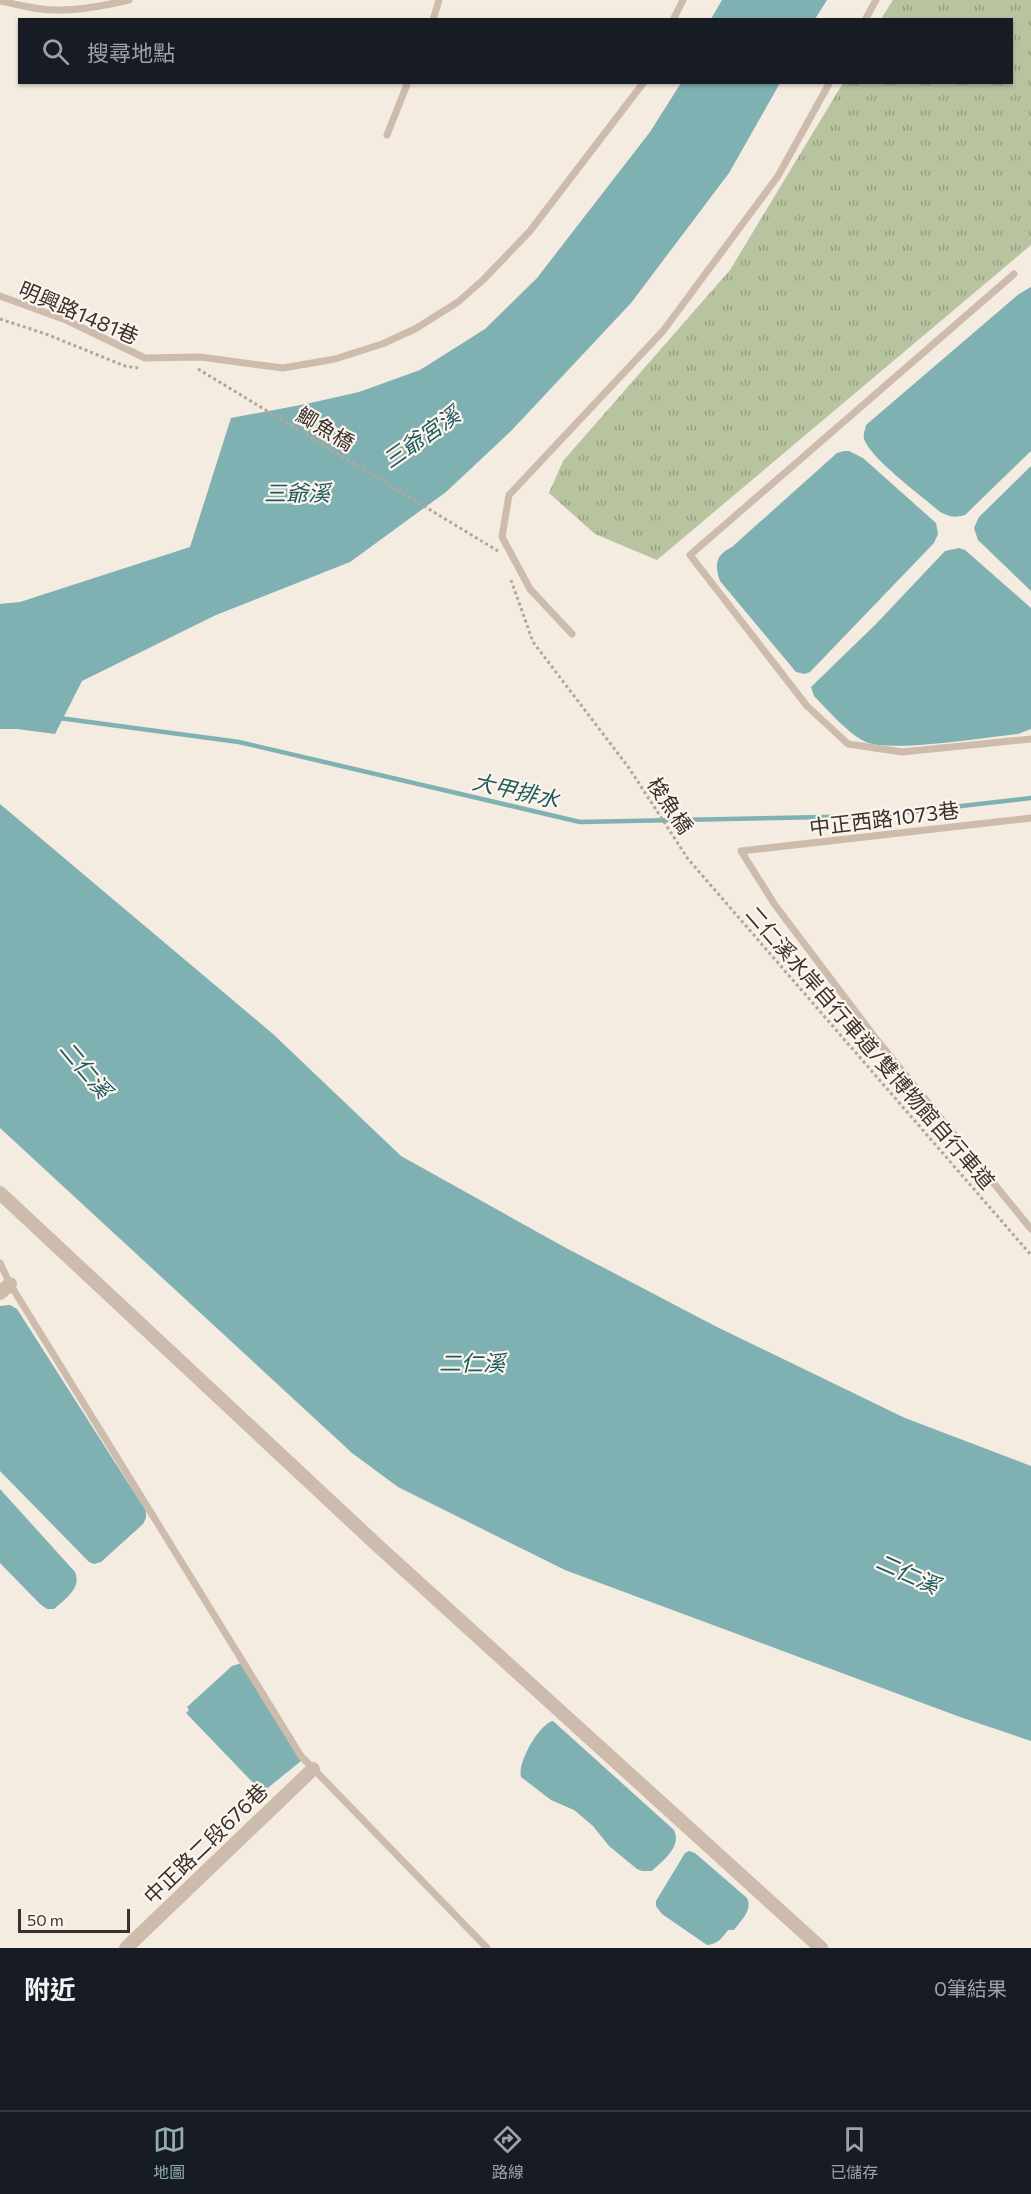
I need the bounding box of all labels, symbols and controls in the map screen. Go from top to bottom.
search box [18,18,1013,84]
icon: search [39,35,72,68]
text: 搜尋地點 [87,39,175,66]
street label: 明興路1481巷 [16,276,142,348]
water label: 三爺宮溪 [377,399,467,473]
street label: 鯽魚橋 [293,401,359,455]
water label: 三爺溪 [264,479,333,506]
water label: 大甲排水 [470,767,563,813]
street label: 梭魚橋 [643,772,699,838]
street label: 中正西路1073巷 [808,796,960,840]
street label: 二仁溪水岸自行車道/雙博物館自行車道 [741,901,1001,1193]
water label: 二仁溪 [54,1035,119,1105]
water label: 二仁溪 [439,1349,508,1376]
water label: 二仁溪 [872,1547,946,1600]
street label: 中正路二段676巷 [138,1778,272,1908]
scale bar [18,1906,130,1934]
text: 50 m [27,1910,64,1929]
text: 附近 [24,1973,76,2004]
text: 0筆結果 [934,1976,1007,2000]
tab: 地圖 [153,2123,186,2183]
tab: 路線 [491,2123,524,2183]
tab: 已儲存 [830,2123,878,2183]

